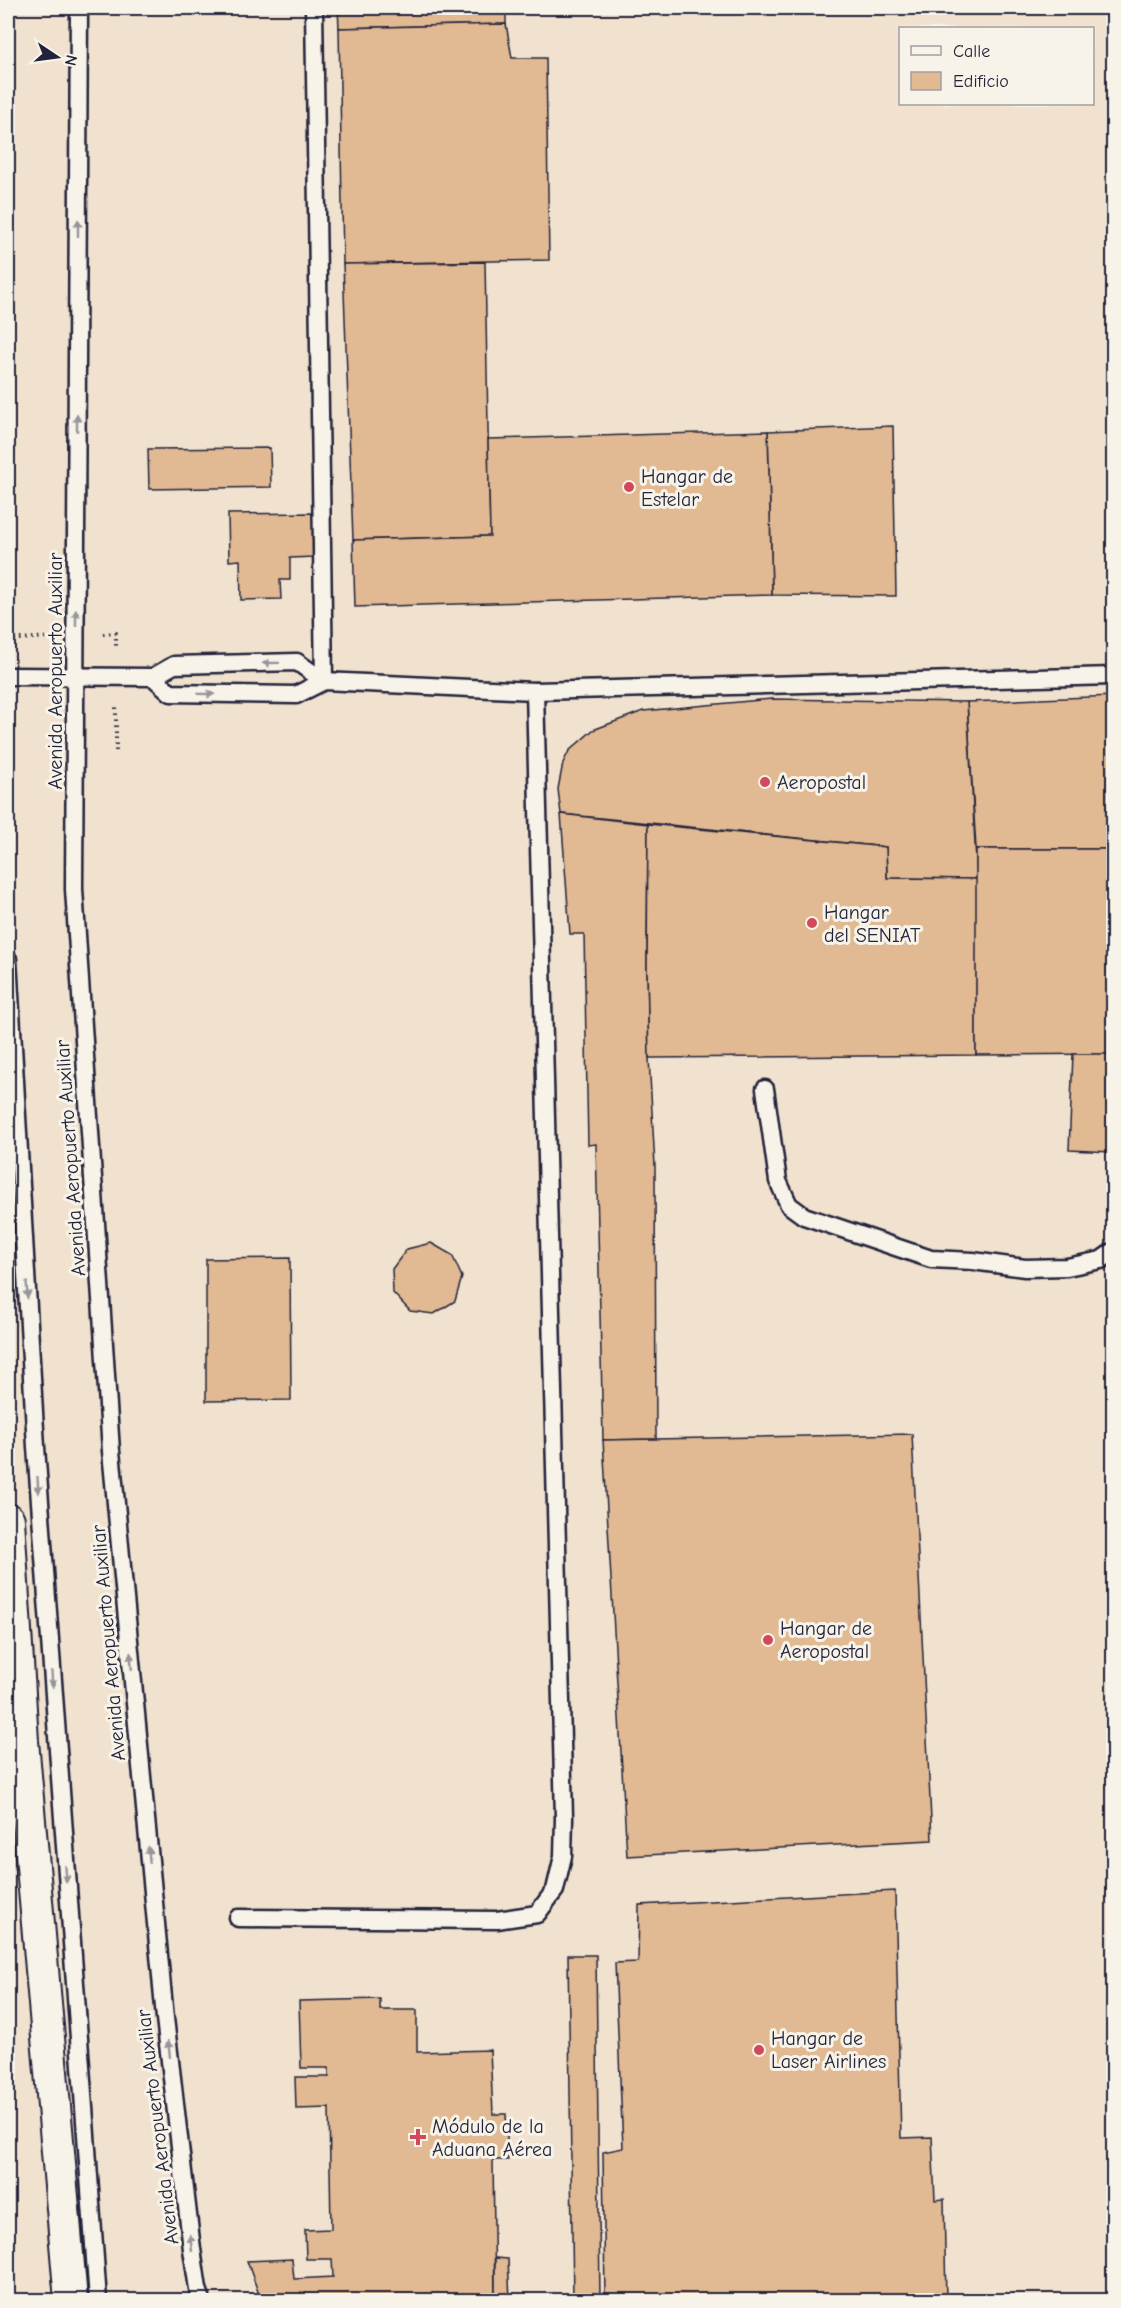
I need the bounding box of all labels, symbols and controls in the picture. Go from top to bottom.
north arrow [27,27,87,87]
legend [899,27,1094,105]
text: Calle [953,41,990,62]
text: N [61,53,81,67]
text: Edificio [953,71,1009,92]
one-way arrow [73,218,83,237]
one-way arrow [72,413,82,432]
place label: Hangar de Estelar [641,465,733,511]
marker: Hangar de Estelar [622,480,636,494]
street label: Avenida Aeropuerto Auxiliar [44,553,67,789]
one-way arrow [71,608,81,627]
one-way arrow [262,658,281,668]
one-way arrow [196,689,215,698]
place label: Aeropostal [777,771,866,794]
marker: Aeropostal [758,775,772,789]
place label: Hangar del SENIAT [824,901,921,947]
marker: Hangar del SENIAT [805,916,819,930]
street label: Avenida Aeropuerto Auxiliar [51,1039,90,1277]
one-way arrow [22,1281,31,1300]
one-way arrow [33,1475,43,1494]
street label: Avenida Aeropuerto Auxiliar [87,1524,130,1762]
place label: Hangar de Aeropostal [780,1617,872,1663]
marker: Hangar de Aeropostal [761,1633,775,1647]
one-way arrow [126,1652,136,1671]
one-way arrow [47,1670,57,1689]
one-way arrow [144,1846,154,1865]
one-way arrow [61,1864,70,1883]
street label: Avenida Aeropuerto Auxiliar [132,2008,183,2246]
place label: Hangar de Laser Airlines [771,2027,886,2073]
one-way arrow [164,2040,174,2059]
marker: Hangar de Laser Airlines [752,2043,766,2057]
place label: Módulo de la Aduana Aérea [432,2115,552,2161]
marker: Módulo de la Aduana Aérea [409,2128,427,2146]
one-way arrow [187,2233,196,2252]

